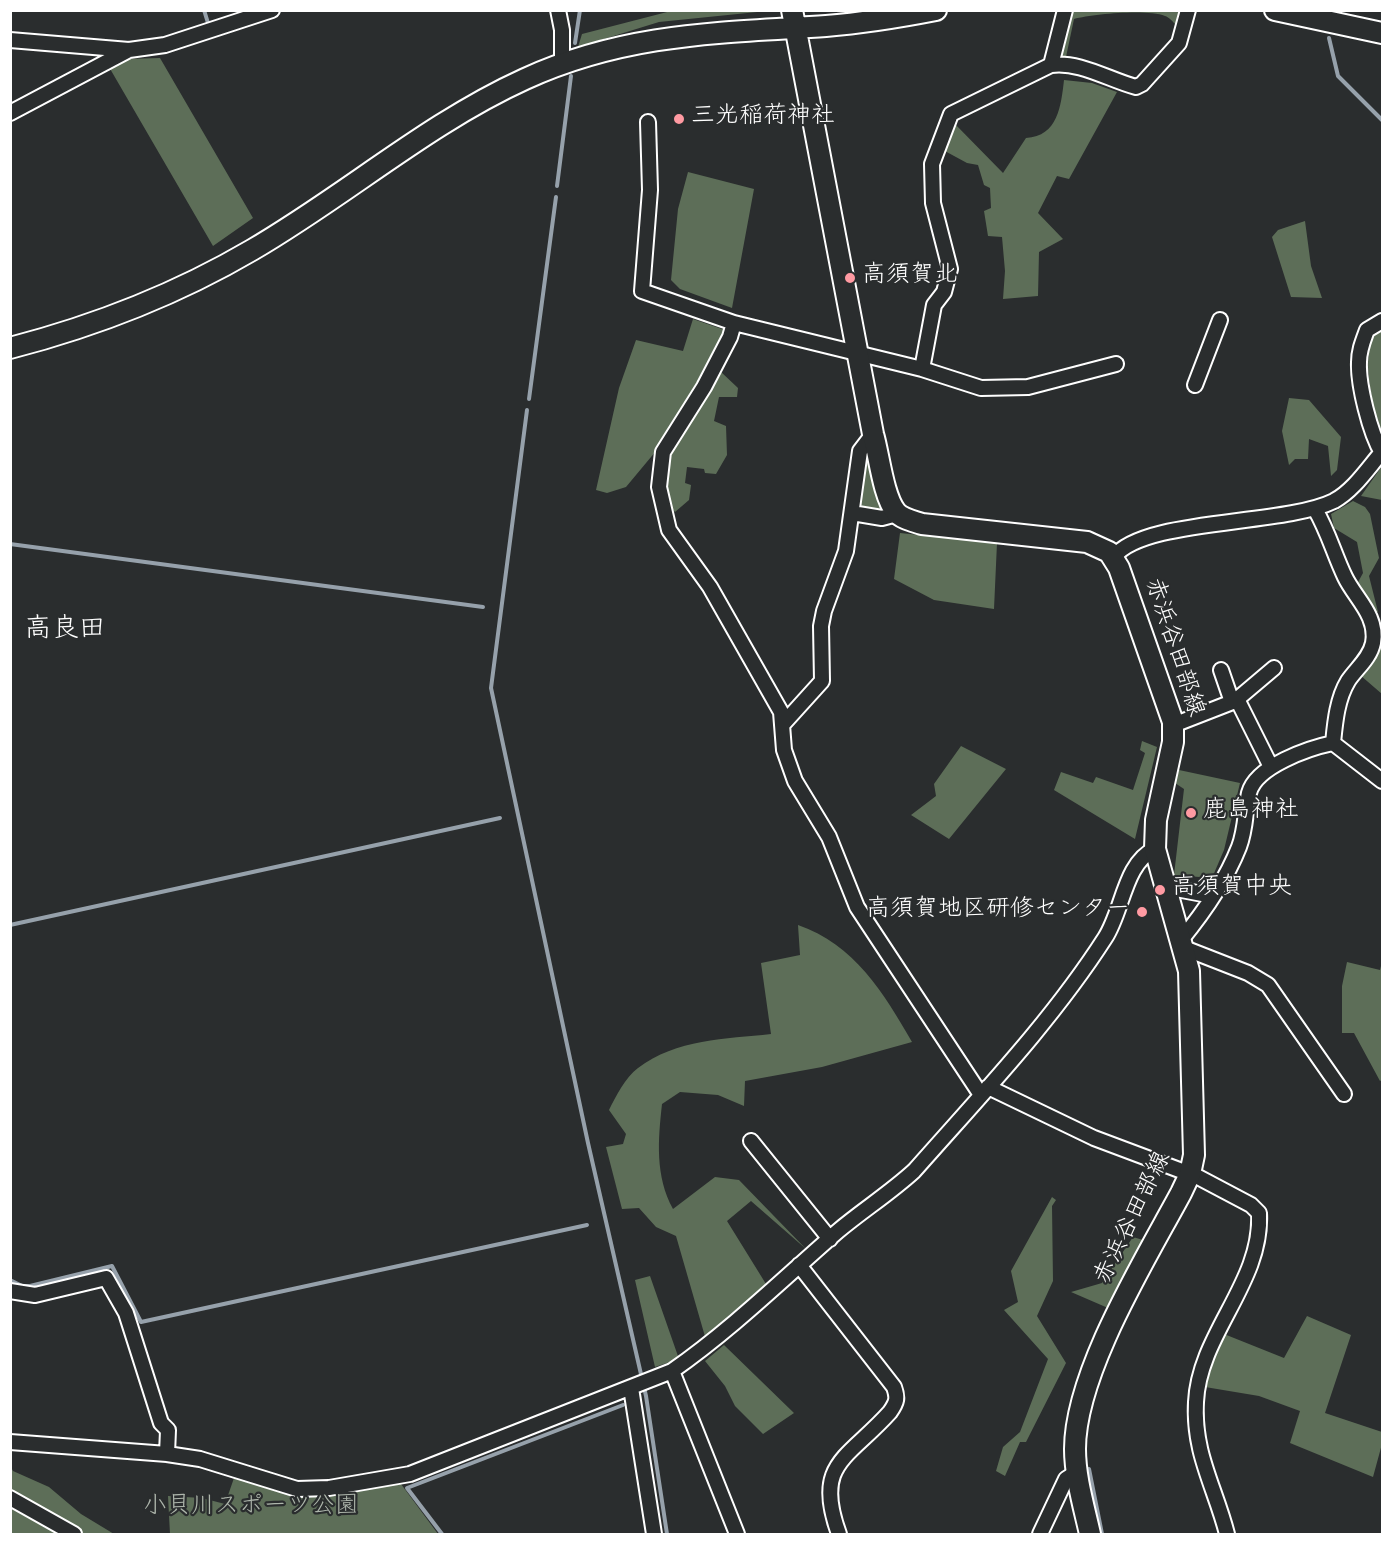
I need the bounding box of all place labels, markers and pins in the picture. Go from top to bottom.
place label: 三光稲荷神社 [691,105,835,133]
marker: 三光稲荷神社 [672,112,686,126]
place label: 高須賀北 [862,264,958,292]
marker: 高須賀北 [843,271,857,285]
place label: 鹿島神社 [1203,799,1299,827]
marker: 鹿島神社 [1184,806,1198,820]
place label: 高須賀中央 [1172,876,1292,904]
marker: 高須賀中央 [1153,883,1167,897]
place label: 高須賀地区研修センター [866,898,1130,926]
marker: 高須賀地区研修センター [1135,905,1149,919]

